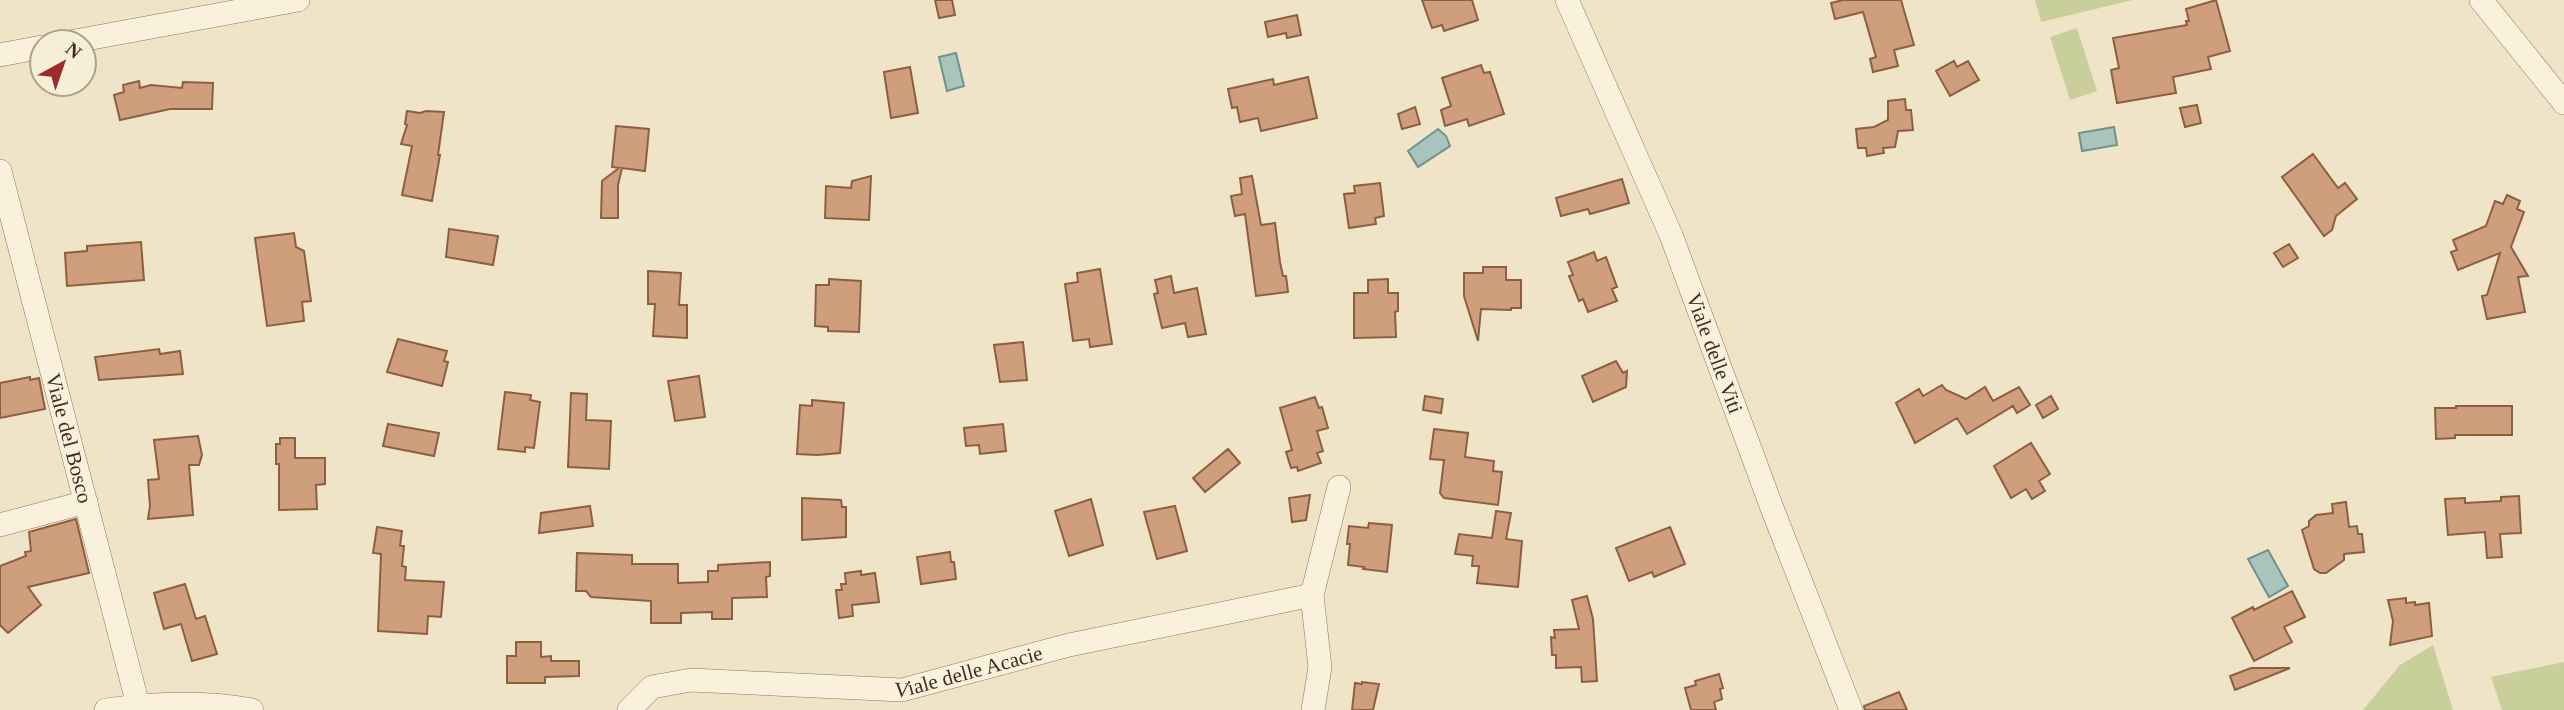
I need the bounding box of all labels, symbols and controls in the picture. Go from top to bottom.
north arrow [28,28,98,98]
text: N [62,38,86,63]
street label: Viale delle Viti [1681,290,1748,417]
street label: Viale del Bosco [41,371,97,506]
street label: Viale delle Acacie [894,641,1045,702]

